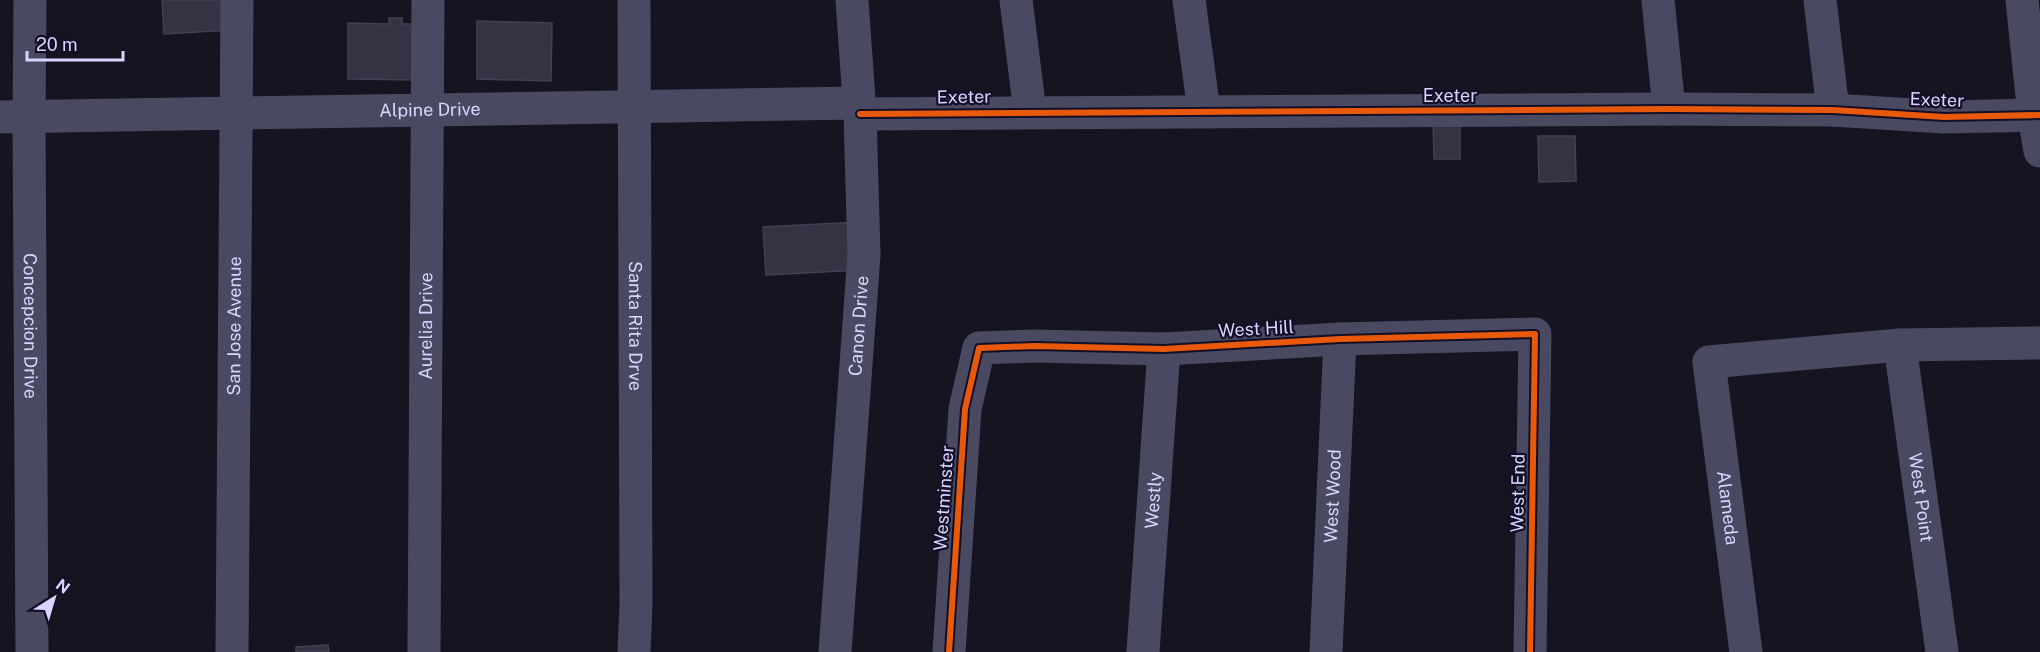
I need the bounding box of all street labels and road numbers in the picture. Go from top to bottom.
street label: Exeter [1423,85,1477,106]
street label: Exeter [937,86,991,107]
street label: Exeter [1909,88,1965,111]
street label: Alpine Drive [379,98,481,121]
street label: Concepcion Drive [20,253,42,399]
street label: San Jose Avenue [223,256,245,396]
street label: Santa Rita Drve [625,261,646,391]
street label: Aurelia Drive [415,272,436,380]
street label: Canon Drive [844,275,872,377]
street label: West Hill [1218,316,1294,341]
street label: Westminster [929,444,958,551]
street label: West Wood [1320,449,1345,543]
street label: West Point [1905,452,1938,543]
street label: West End [1506,453,1529,533]
street label: Alameda [1713,469,1743,546]
street label: Westly [1141,471,1165,530]

